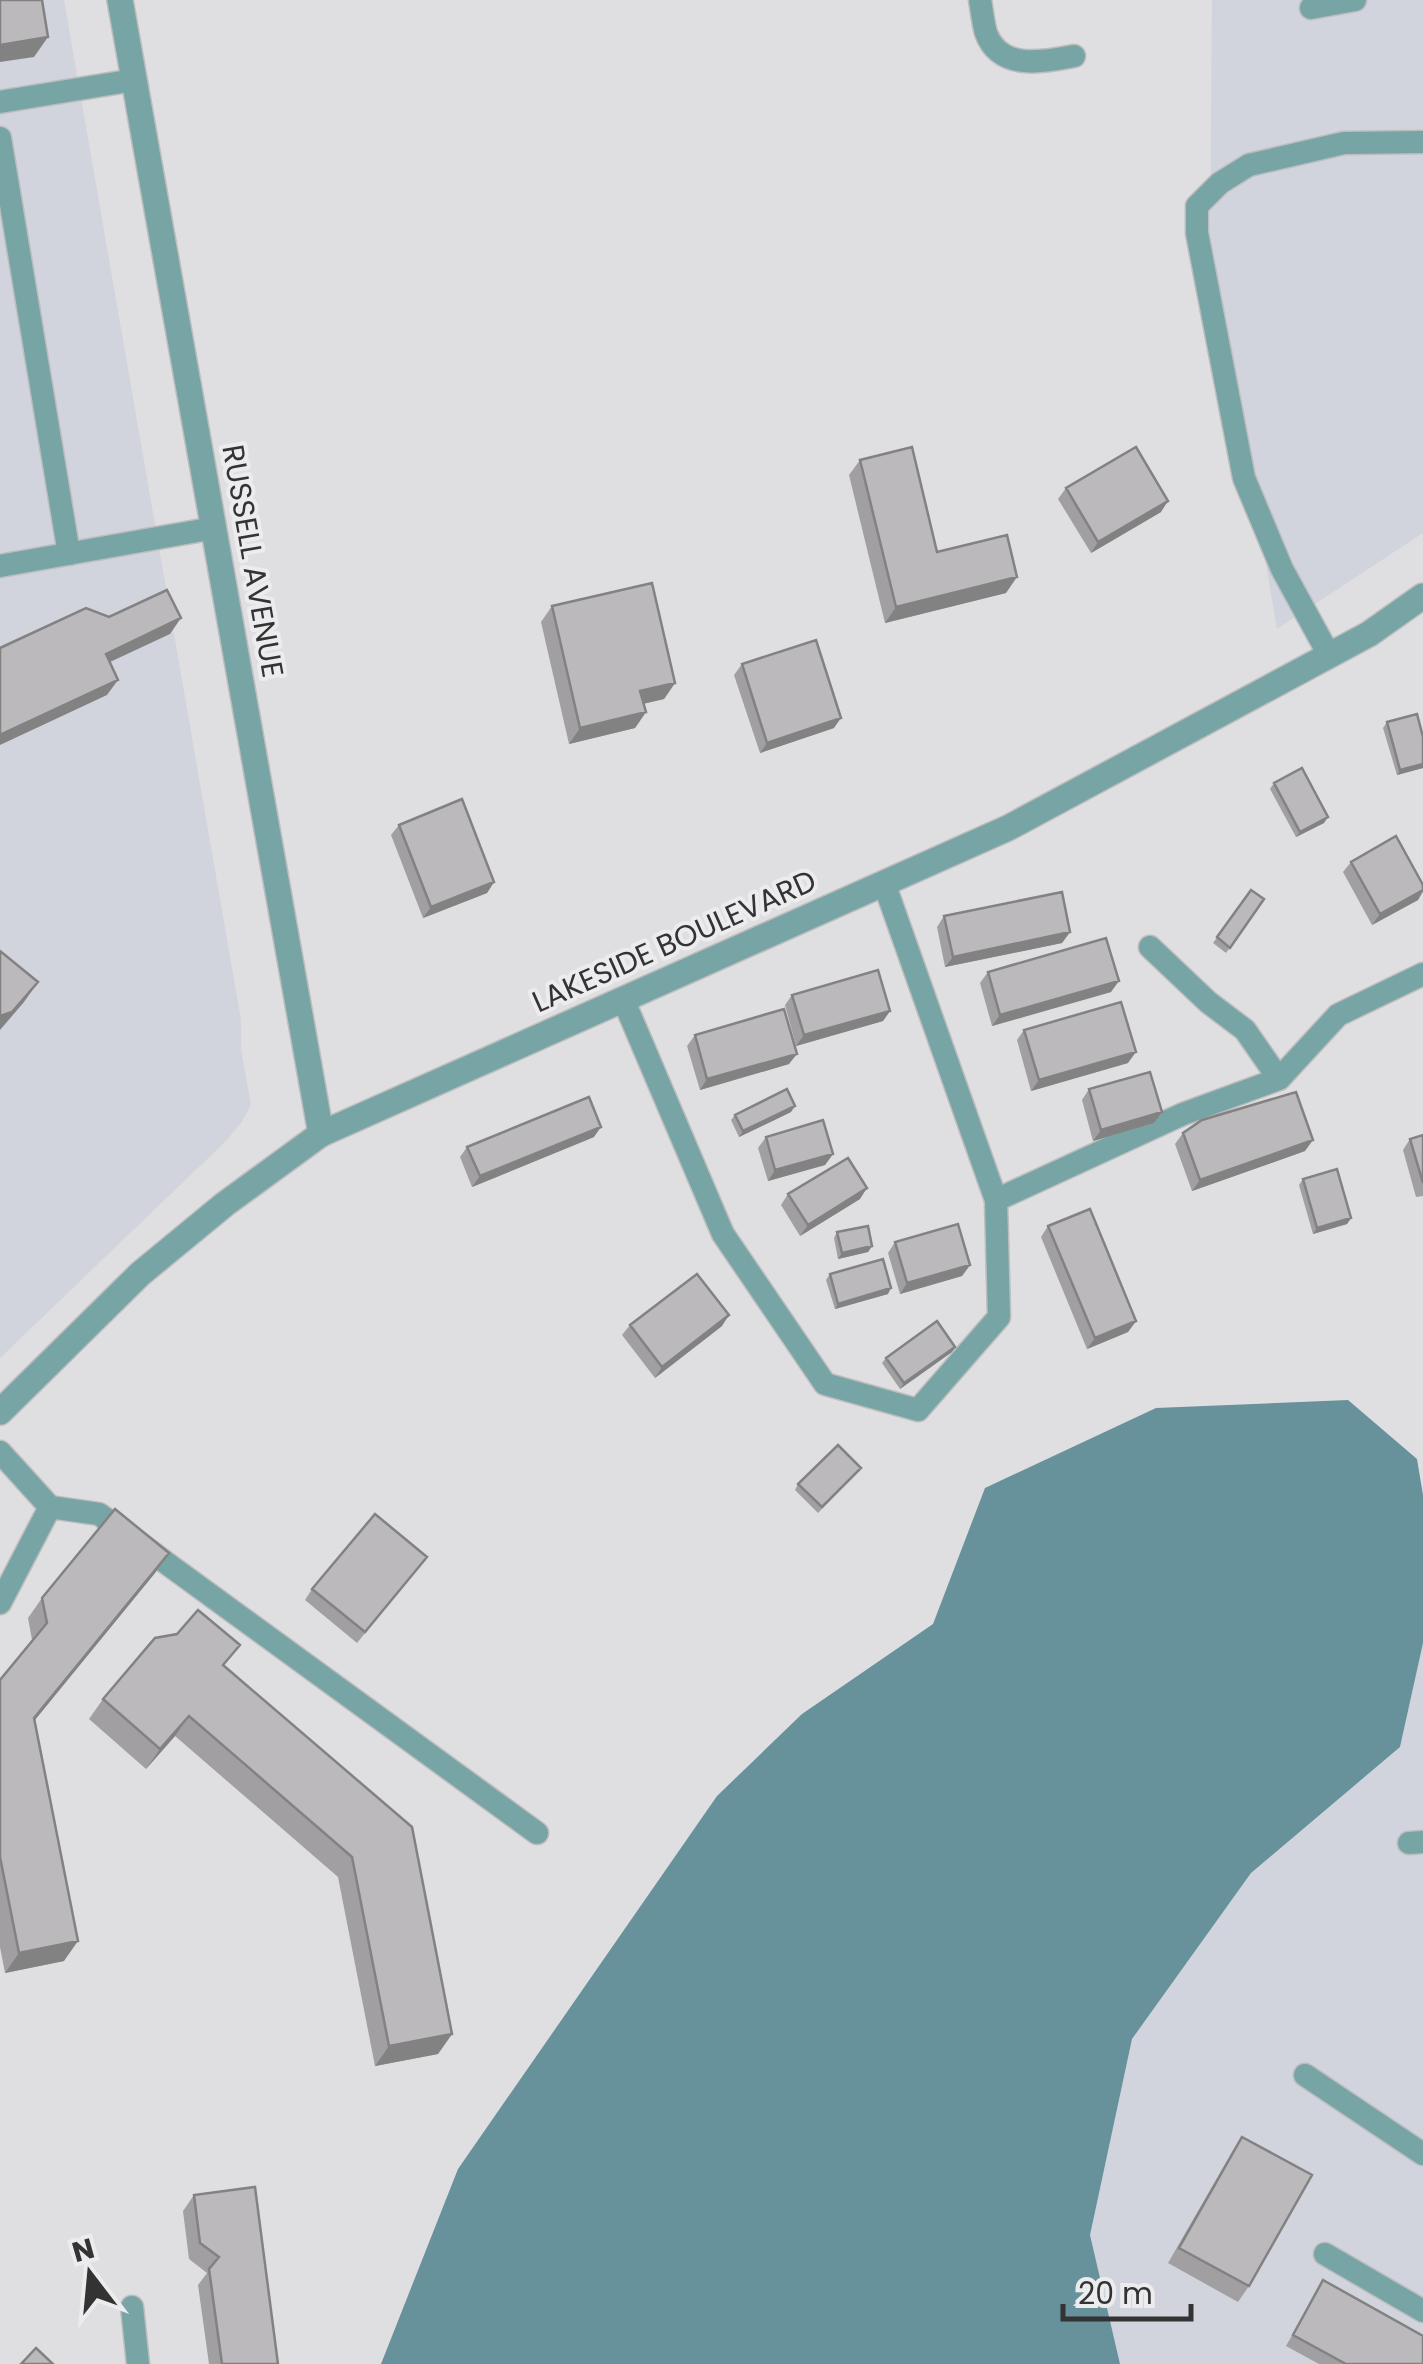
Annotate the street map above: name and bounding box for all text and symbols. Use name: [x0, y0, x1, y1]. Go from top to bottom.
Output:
street label: RUSSELL AVENUE: [211, 441, 295, 681]
street label: LAKESIDE BOULEVARD: [525, 859, 823, 1023]
north arrow: [40, 2224, 140, 2324]
text: N: [68, 2229, 99, 2272]
scale bar: [1063, 2259, 1190, 2321]
text: 20 m: [1078, 2272, 1153, 2315]

